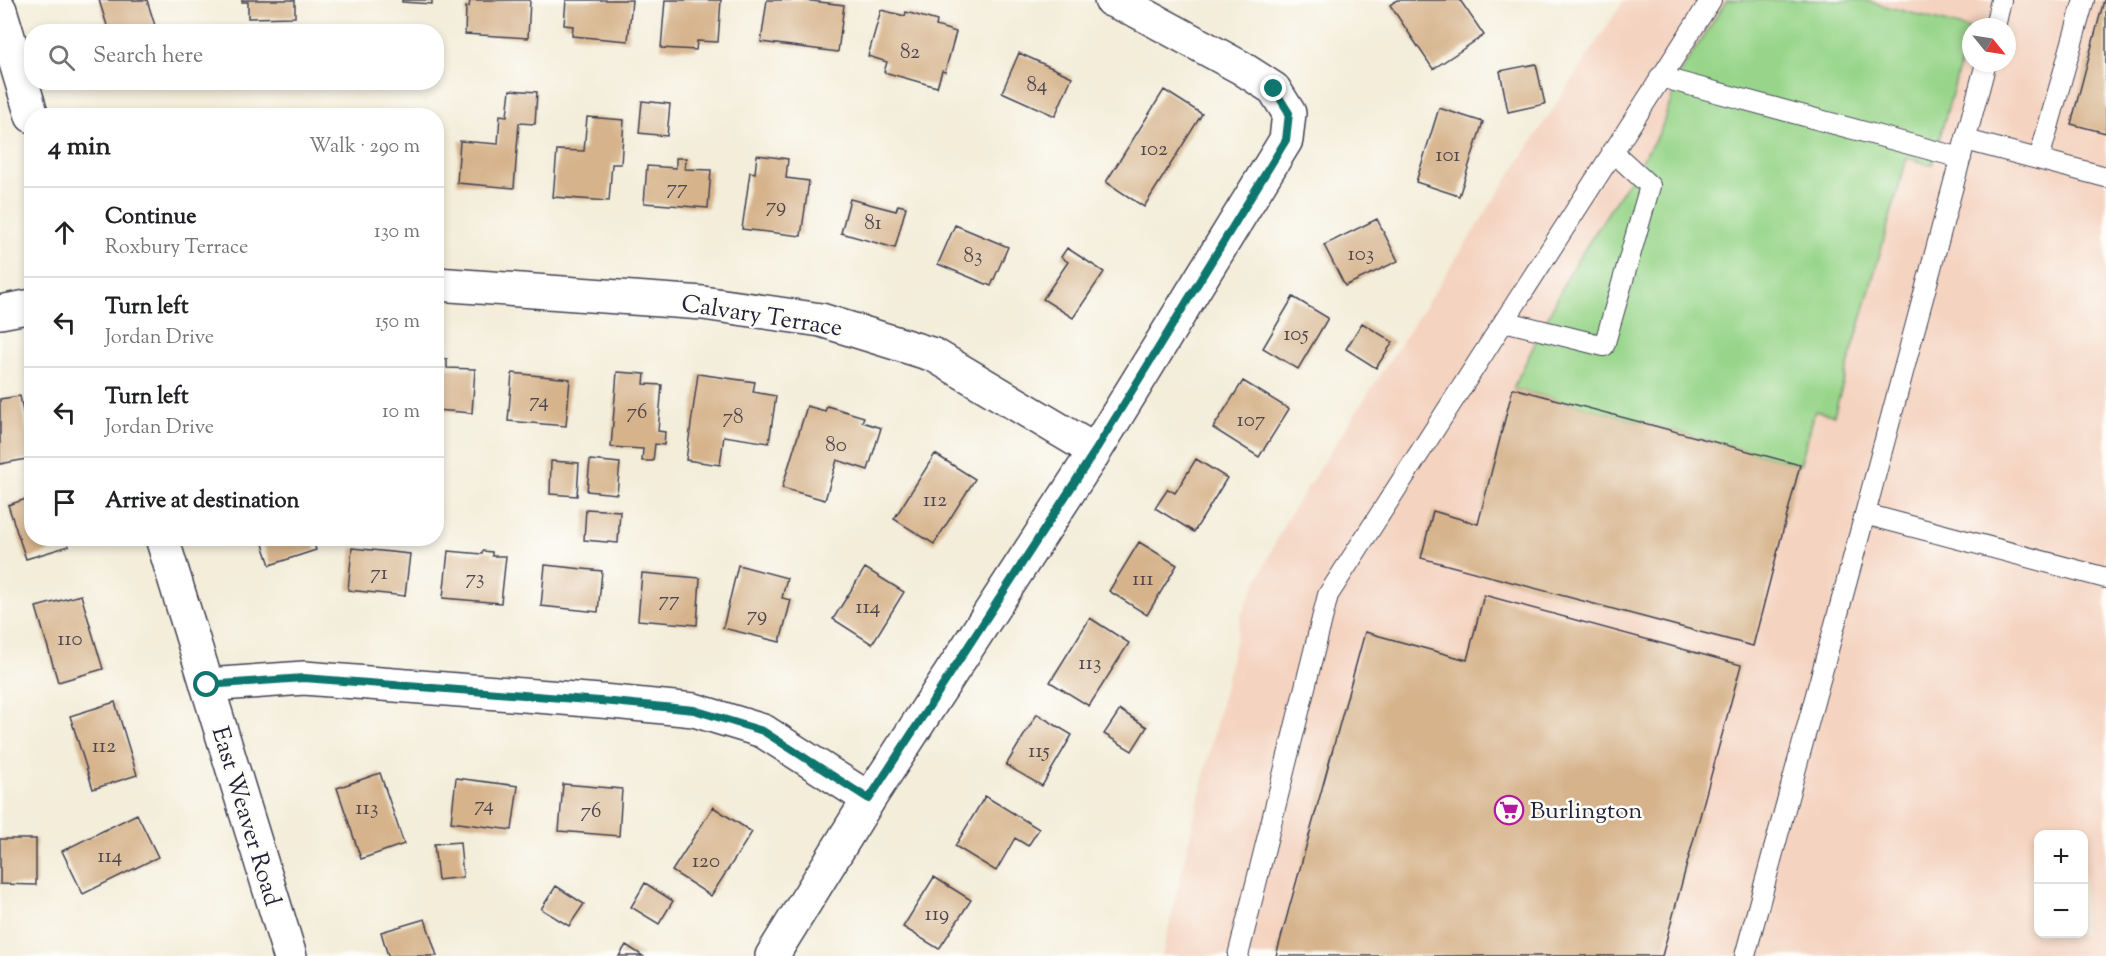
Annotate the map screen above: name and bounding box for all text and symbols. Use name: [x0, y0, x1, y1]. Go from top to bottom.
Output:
north arrow: [1962, 18, 2016, 72]
search box: [24, 24, 444, 90]
house number: 82: [900, 38, 920, 68]
icon: search: [45, 41, 78, 74]
text: Search here: [93, 41, 203, 73]
house number: 84: [1027, 71, 1047, 101]
route end: [1260, 75, 1286, 101]
text: 4 min: [48, 129, 111, 166]
text: Walk · 290 m: [309, 133, 420, 162]
house number: 102: [1140, 135, 1168, 165]
house number: 101: [1436, 141, 1460, 171]
house number: 77: [666, 174, 688, 204]
house number: 79: [766, 192, 786, 222]
text: Continue: [105, 202, 196, 234]
house number: 81: [864, 209, 882, 239]
icon: ahead: [48, 216, 81, 249]
text: 130 m: [374, 218, 420, 247]
text: Roxbury Terrace: [105, 234, 248, 263]
house number: 103: [1348, 240, 1374, 270]
house number: 83: [964, 242, 982, 272]
street label: Calvary Terrace: [679, 287, 845, 346]
text: Turn left: [105, 292, 188, 324]
icon: left: [48, 306, 81, 339]
text: 150 m: [375, 308, 420, 337]
house number: 105: [1283, 320, 1309, 350]
text: Jordan Drive: [105, 324, 214, 353]
text: Turn left: [105, 382, 188, 414]
house number: 74: [529, 387, 549, 417]
icon: left: [48, 396, 81, 429]
text: 10 m: [382, 398, 420, 427]
house number: 76: [627, 398, 647, 428]
house number: 78: [722, 403, 744, 433]
house number: 107: [1237, 406, 1266, 436]
text: Jordan Drive: [105, 414, 214, 443]
house number: 80: [825, 431, 847, 461]
icon: arrive: [48, 486, 81, 519]
text: Arrive at destination: [105, 486, 300, 518]
house number: 112: [923, 486, 947, 516]
house number: 71: [370, 559, 388, 589]
house number: 73: [465, 564, 485, 594]
house number: 111: [1132, 565, 1154, 595]
house number: 77: [658, 586, 680, 616]
house number: 114: [856, 593, 880, 623]
house number: 79: [747, 601, 767, 631]
house number: 110: [57, 625, 83, 655]
house number: 113: [1079, 649, 1101, 679]
route start: [193, 671, 219, 697]
street label: East Weaver Road: [202, 723, 289, 911]
house number: 112: [92, 732, 116, 762]
house number: 115: [1028, 737, 1050, 767]
house number: 74: [474, 791, 494, 821]
house number: 113: [356, 794, 378, 824]
supermarket icon: Burlington: [1493, 794, 1525, 826]
place label: Burlington: [1530, 795, 1643, 829]
house number: 76: [581, 797, 601, 827]
map controls: [2034, 830, 2088, 938]
button: +: [2034, 830, 2088, 884]
house number: 114: [98, 842, 122, 872]
house number: 120: [692, 847, 720, 877]
button: −: [2034, 884, 2088, 938]
house number: 119: [925, 900, 949, 930]

